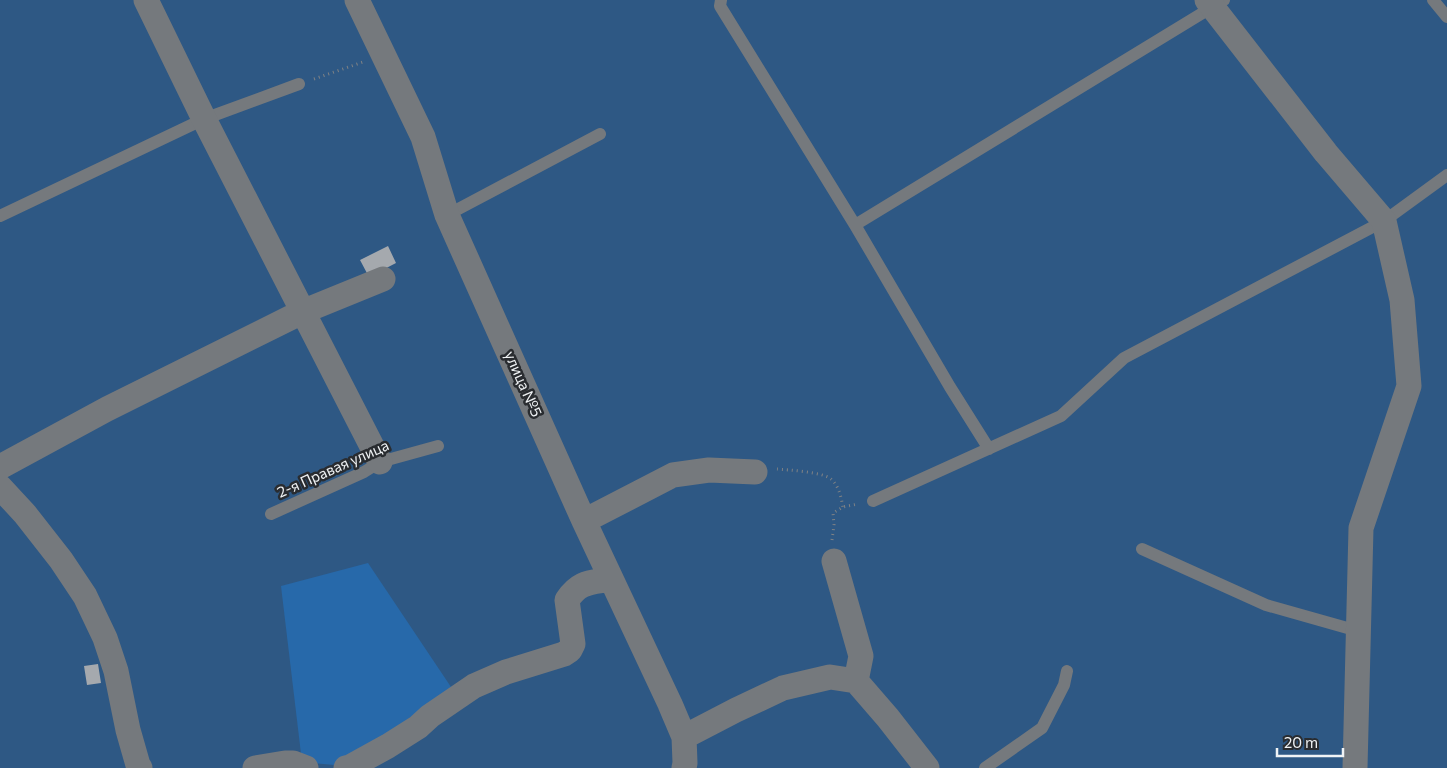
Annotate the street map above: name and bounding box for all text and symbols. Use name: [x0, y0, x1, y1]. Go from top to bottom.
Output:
street label: улица №5: [501, 348, 546, 419]
street label: 2-я Правая улица: [274, 435, 391, 501]
scale bar: [1277, 726, 1343, 758]
text: 20 m: [1284, 733, 1318, 751]

